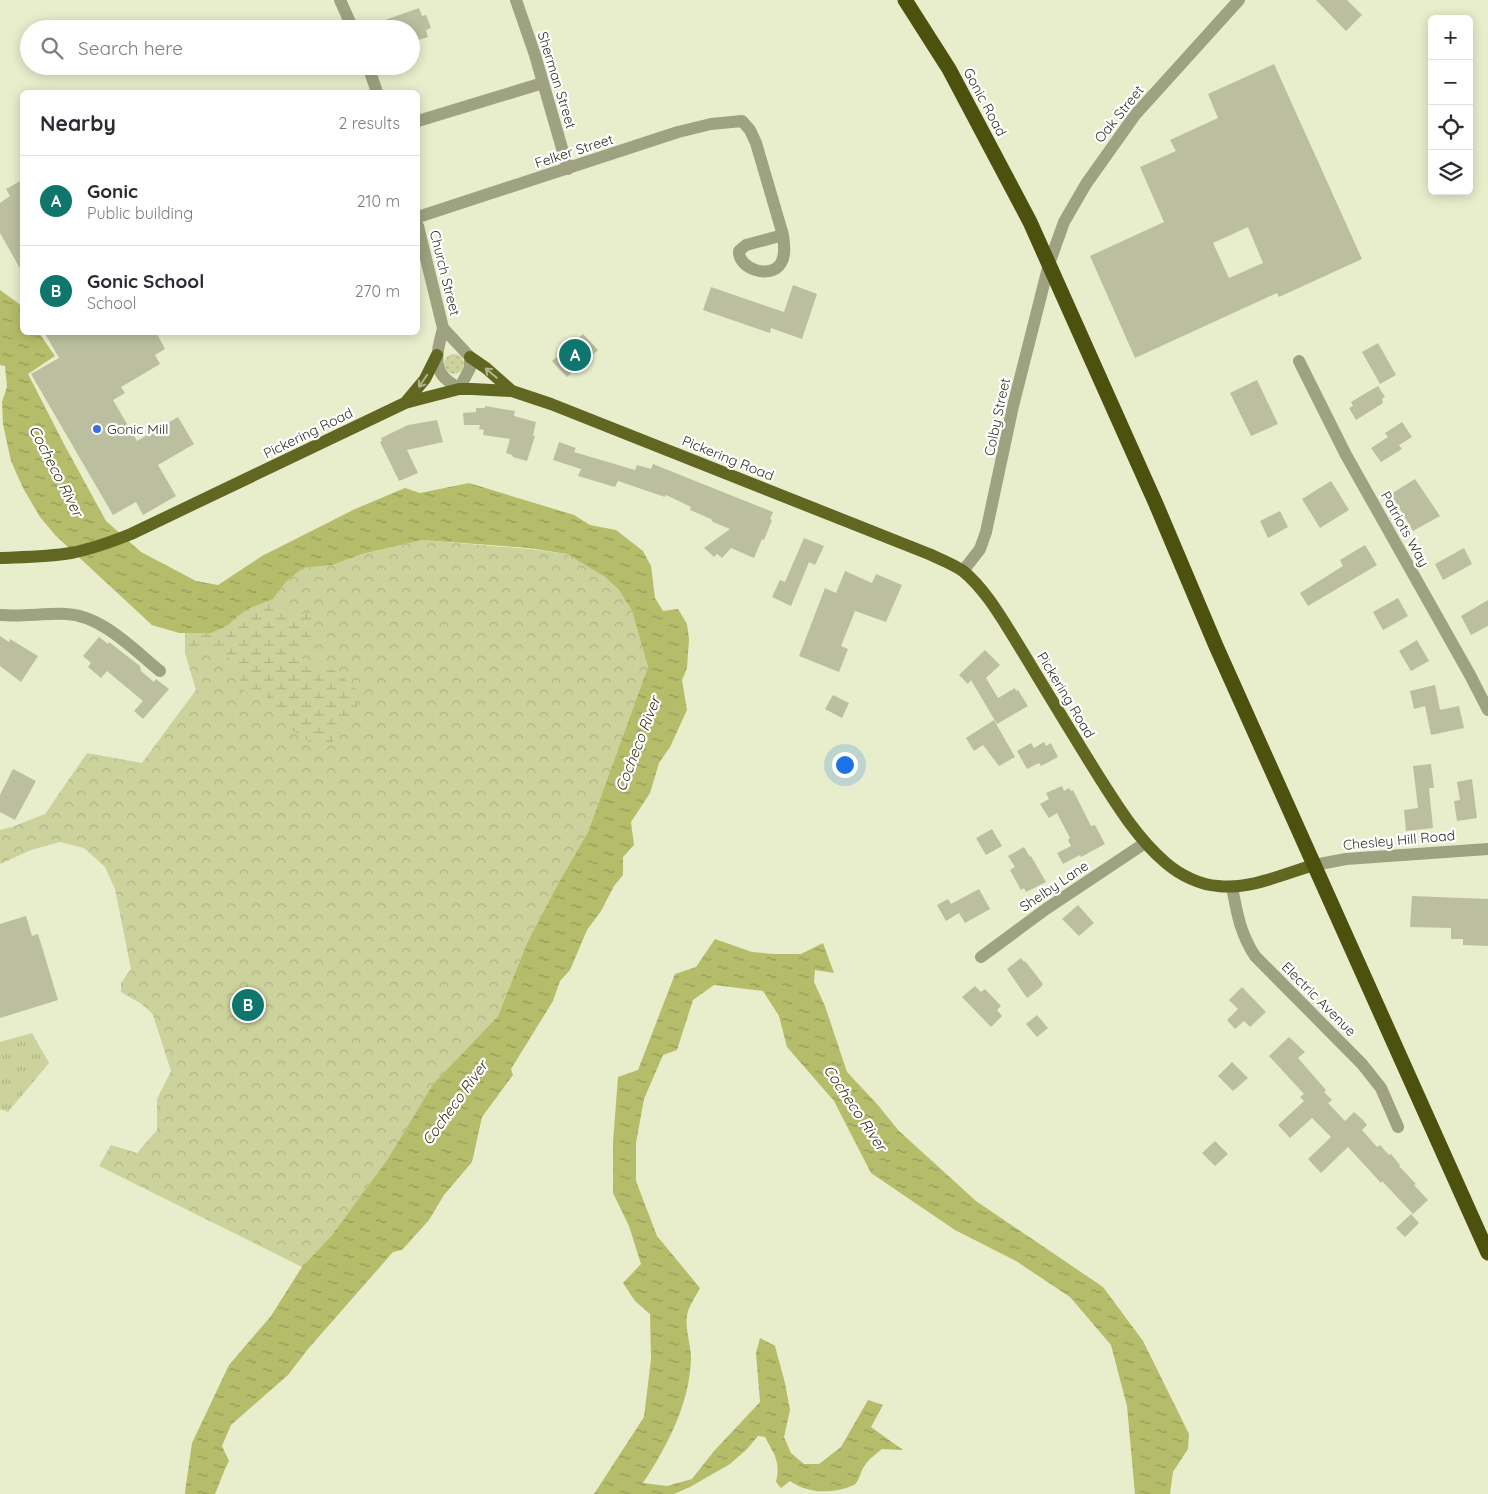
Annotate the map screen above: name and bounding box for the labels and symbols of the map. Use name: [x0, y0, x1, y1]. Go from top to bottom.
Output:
street label: Sherman Street: [534, 29, 580, 131]
street label: Gonic Road: [959, 65, 1011, 139]
street label: Oak Street: [1090, 81, 1148, 146]
street label: Felker Street: [533, 130, 616, 172]
street label: Church Street: [426, 228, 464, 318]
pin: A: [559, 336, 591, 374]
one-way arrow: [485, 367, 498, 378]
one-way arrow: [418, 374, 428, 388]
street label: Colby Street: [980, 376, 1014, 458]
street label: Pickering Road: [260, 404, 356, 462]
place label: Gonic Mill: [107, 420, 168, 438]
water label: Cocheco River: [25, 422, 89, 522]
marker: Gonic Mill: [91, 423, 103, 435]
street label: Pickering Road: [679, 431, 777, 485]
street label: Patriots Way: [1377, 488, 1433, 570]
street label: Pickering Road: [1033, 649, 1099, 741]
water label: Cocheco River: [611, 692, 665, 794]
your location: [832, 752, 858, 778]
street label: Chesley Hill Road: [1342, 826, 1456, 854]
street label: Shelby Lane: [1016, 856, 1092, 916]
street label: Electric Avenue: [1278, 958, 1360, 1040]
pin: B: [232, 986, 264, 1024]
water label: Cocheco River: [418, 1055, 493, 1149]
water label: Cocheco River: [820, 1061, 892, 1156]

